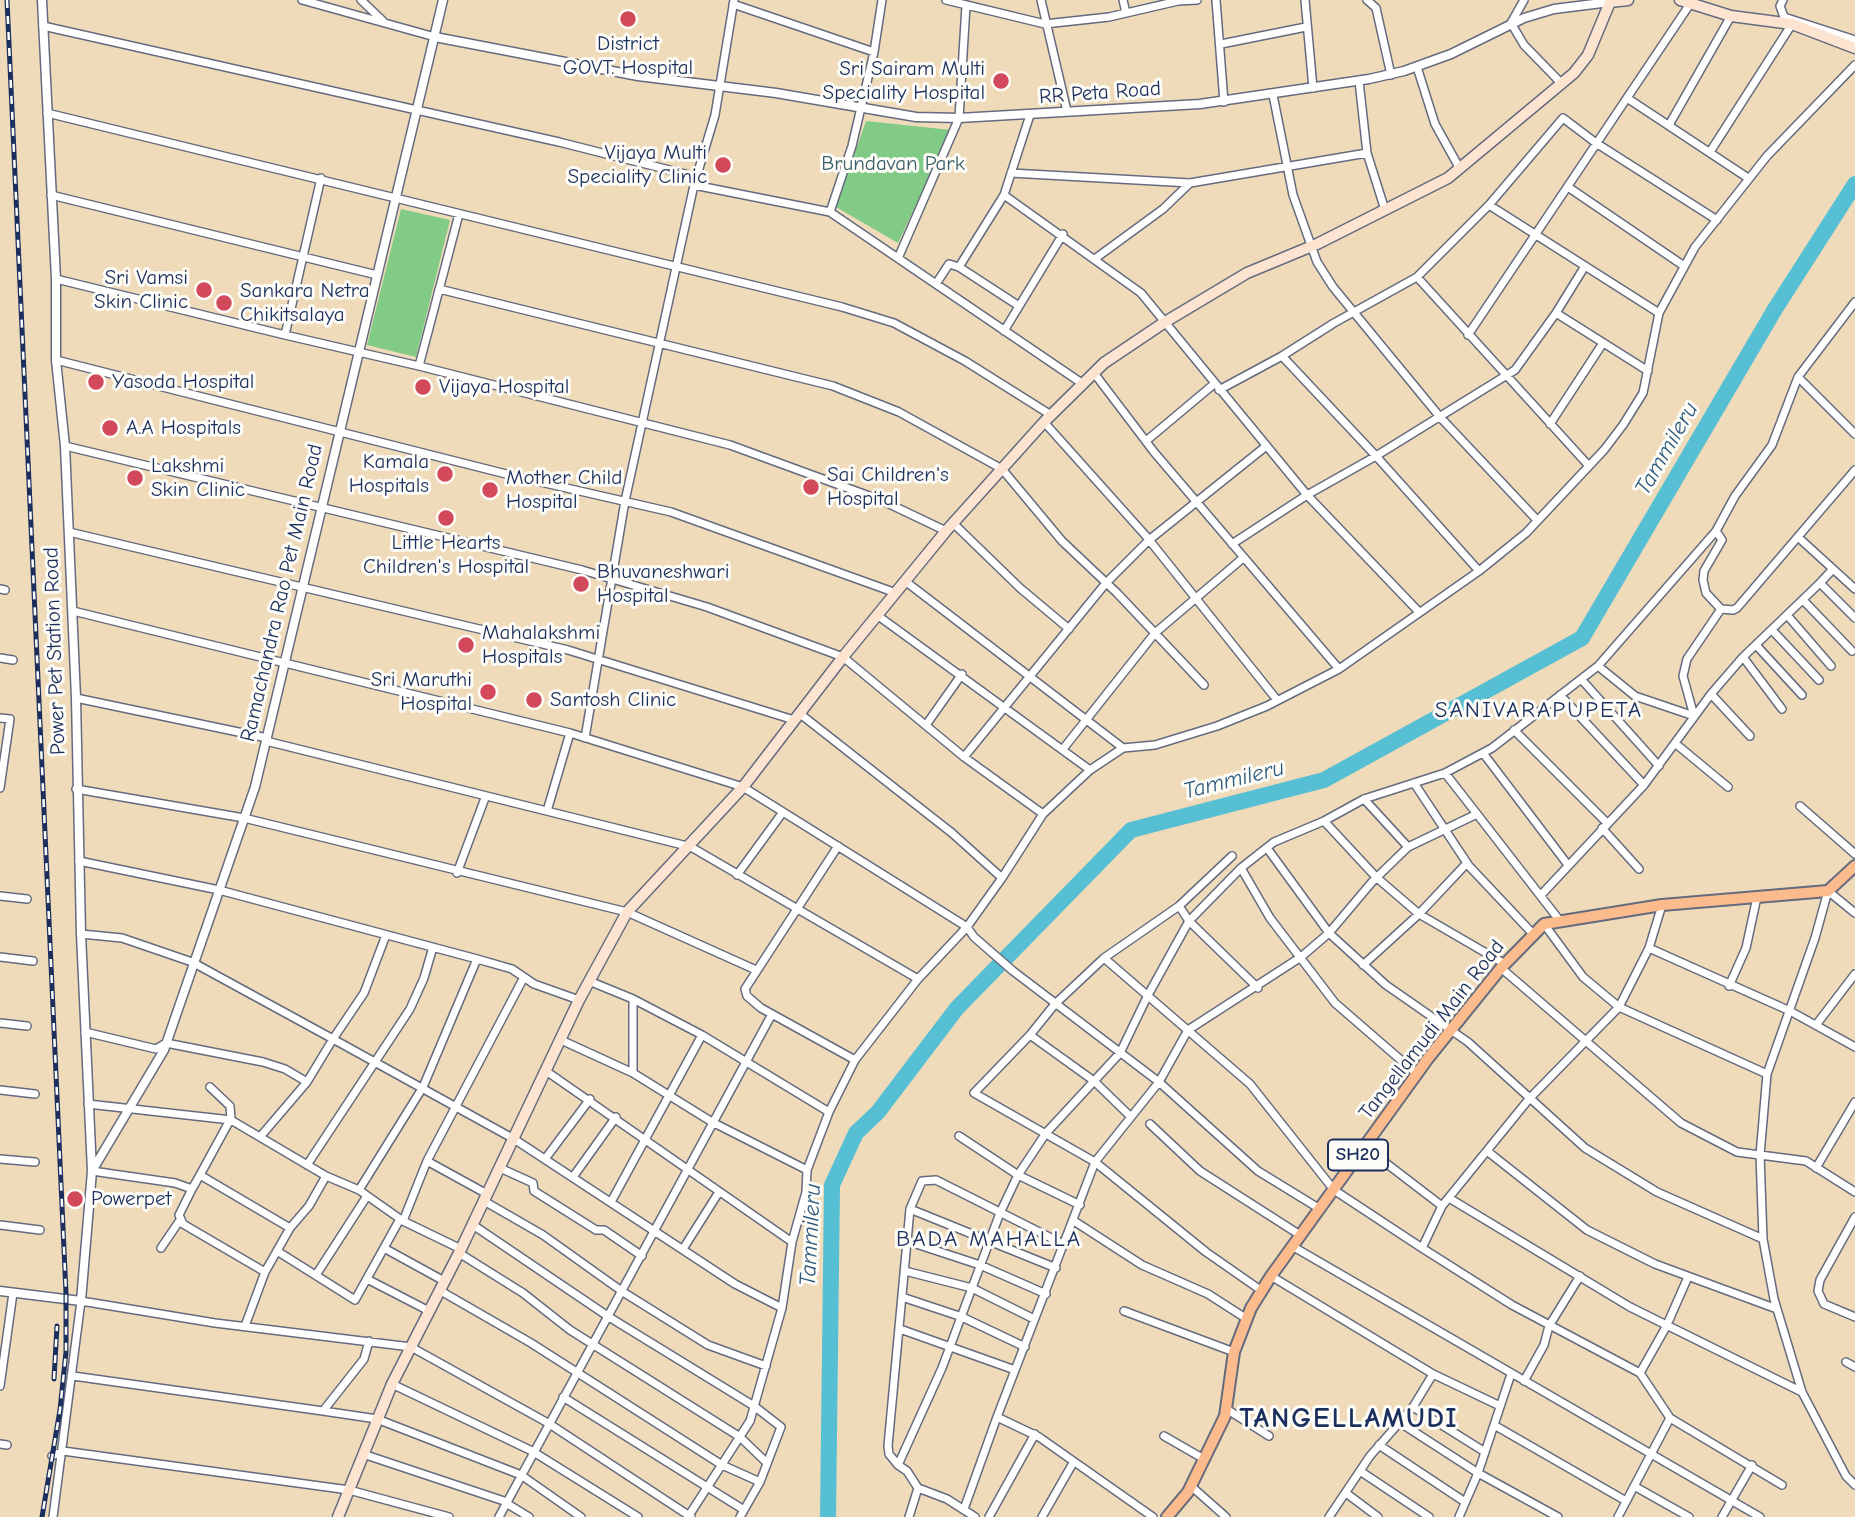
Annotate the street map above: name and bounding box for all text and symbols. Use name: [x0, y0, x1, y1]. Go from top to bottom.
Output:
marker: District GOVT. Hospital: [618, 9, 638, 29]
place label: District GOVT. Hospital: [563, 31, 693, 81]
place label: Sri Sairam Multi Speciality Hospital: [823, 56, 985, 106]
marker: Sri Sairam Multi Speciality Hospital: [991, 71, 1011, 91]
street label: RR Peta Road: [1038, 76, 1162, 110]
place label: Vijaya Multi Speciality Clinic: [567, 140, 707, 190]
park label: Brundavan Park: [821, 151, 965, 177]
marker: Vijaya Multi Speciality Clinic: [713, 155, 733, 175]
place label: Sri Vamsi Skin Clinic: [94, 265, 188, 315]
place label: Sankara Netra Chikitsalaya: [240, 278, 370, 328]
marker: Sri Vamsi Skin Clinic: [194, 280, 214, 300]
marker: Sankara Netra Chikitsalaya: [214, 293, 234, 313]
place label: Yasoda Hospital: [112, 369, 254, 395]
marker: Yasoda Hospital: [86, 372, 106, 392]
place label: Vijaya Hospital: [439, 374, 569, 400]
marker: Vijaya Hospital: [413, 377, 433, 397]
water label: Tammileru: [1629, 398, 1705, 500]
place label: A.A Hospitals: [126, 415, 241, 441]
marker: A.A Hospitals: [100, 418, 120, 438]
street label: Ramachandra Rao Pet Main Road: [235, 442, 329, 744]
place label: Kamala Hospitals: [349, 449, 429, 499]
place label: Lakshmi Skin Clinic: [151, 453, 245, 503]
place label: Sai Children's Hospital: [827, 462, 949, 512]
marker: Kamala Hospitals: [435, 464, 455, 484]
place label: Mother Child Hospital: [506, 465, 622, 515]
marker: Lakshmi Skin Clinic: [125, 468, 145, 488]
marker: Sai Children's Hospital: [801, 477, 821, 497]
marker: Mother Child Hospital: [480, 480, 500, 500]
marker: Little Hearts Children's Hospital: [436, 508, 456, 528]
place label: Little Hearts Children's Hospital: [363, 530, 529, 580]
street label: Power Pet Station Road: [39, 547, 71, 755]
place label: Bhuvaneshwari Hospital: [597, 559, 729, 609]
marker: Bhuvaneshwari Hospital: [571, 574, 591, 594]
place label: Mahalakshmi Hospitals: [482, 620, 600, 670]
marker: Mahalakshmi Hospitals: [456, 635, 476, 655]
place label: Sri Maruthi Hospital: [371, 667, 472, 717]
marker: Sri Maruthi Hospital: [478, 682, 498, 702]
place label: Santosh Clinic: [550, 687, 676, 713]
marker: Santosh Clinic: [524, 690, 544, 710]
district label: SANIVARAPUPETA: [1437, 696, 1641, 724]
water label: Tammileru: [1181, 754, 1287, 806]
street label: Tangellamudi Main Road: [1354, 935, 1510, 1125]
road number: SH20: [1328, 1140, 1388, 1170]
water label: Tammileru: [795, 1183, 827, 1287]
place label: Powerpet: [91, 1186, 172, 1212]
marker: Powerpet: [65, 1189, 85, 1209]
district label: BADA MAHALLA: [897, 1225, 1081, 1253]
district label: TANGELLAMUDI: [1241, 1402, 1457, 1436]

